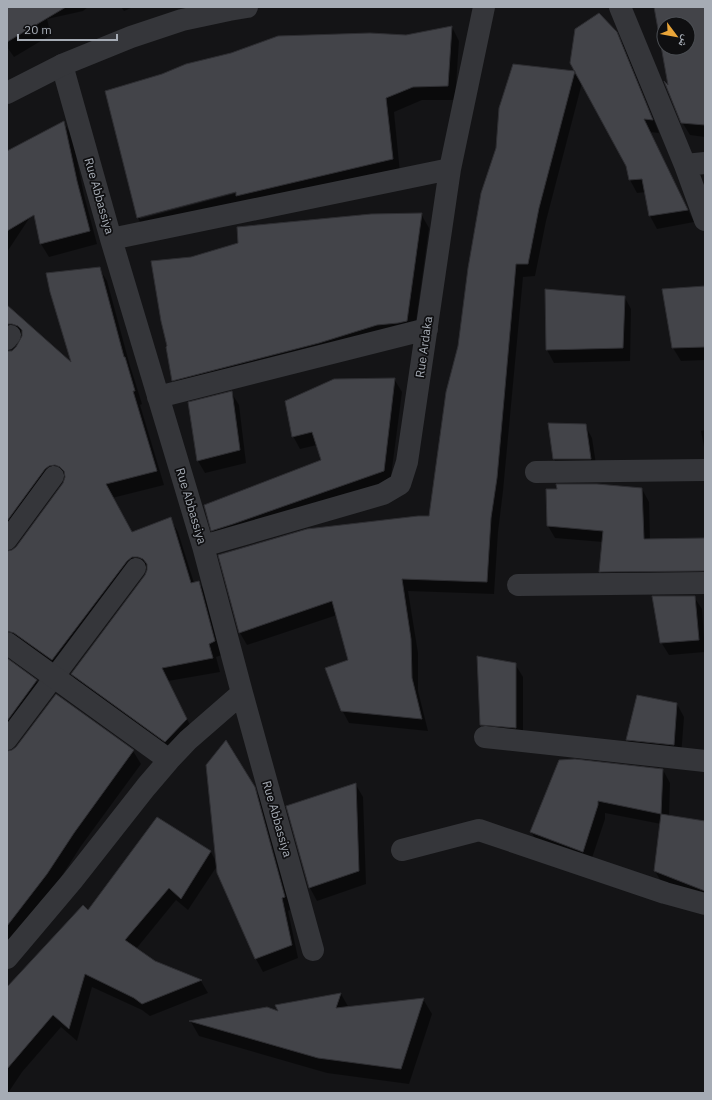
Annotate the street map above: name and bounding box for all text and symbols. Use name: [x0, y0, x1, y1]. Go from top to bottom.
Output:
scale bar: [18, 16, 117, 42]
north arrow: [656, 16, 696, 56]
text: 20 m: [24, 22, 52, 37]
text: ش: [674, 32, 694, 50]
street label: Rue Abbassiya: [81, 156, 118, 236]
street label: Rue Ardaka: [412, 315, 435, 379]
street label: Rue Abbassiya: [173, 466, 210, 546]
street label: Rue Abbassiya: [259, 779, 296, 859]

